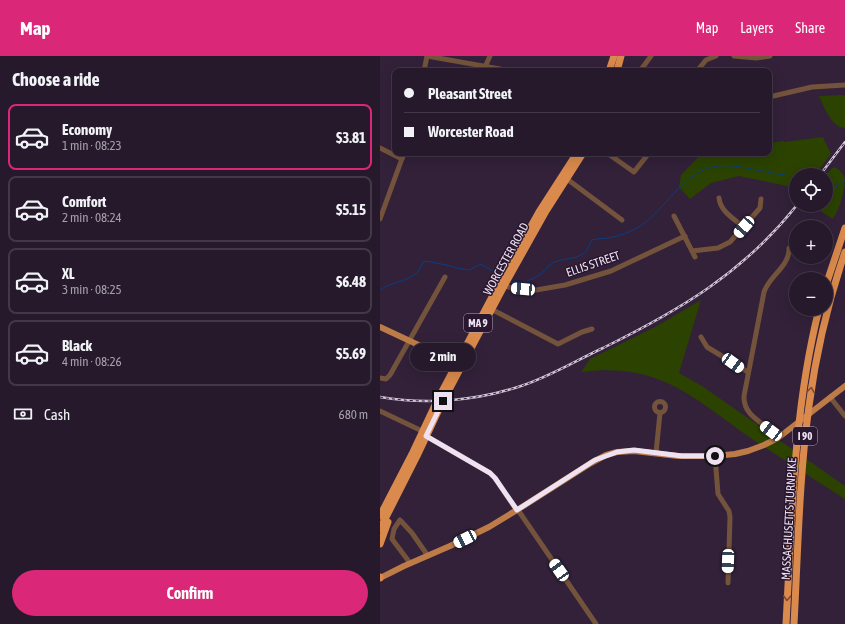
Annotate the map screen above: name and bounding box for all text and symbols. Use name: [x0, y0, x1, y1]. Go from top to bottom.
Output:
text: Map: [20, 17, 51, 39]
text: Map: [696, 20, 718, 36]
text: Layers: [740, 20, 773, 36]
text: Share: [795, 20, 825, 36]
text: Choose a ride: [12, 69, 100, 90]
text: Pleasant Street: [428, 85, 512, 102]
icon: car: [14, 119, 50, 155]
text: Economy: [62, 121, 112, 138]
text: Worcester Road: [428, 123, 514, 140]
text: $3.81: [336, 129, 366, 146]
text: 1 min · 08:23: [62, 138, 122, 153]
map controls: [789, 168, 833, 316]
button: locate: [789, 168, 833, 212]
icon: car: [14, 191, 50, 227]
text: Comfort: [62, 193, 106, 210]
text: $5.15: [336, 201, 366, 218]
text: 2 min · 08:24: [62, 210, 122, 225]
car: [732, 214, 756, 240]
street label: WORCESTER ROAD: [480, 220, 532, 298]
button: +: [789, 220, 833, 264]
street label: ELLIS STREET: [564, 248, 622, 280]
icon: car: [14, 263, 50, 299]
text: XL: [62, 265, 75, 282]
button: −: [789, 272, 833, 316]
text: $6.48: [336, 273, 366, 290]
text: 3 min · 08:25: [62, 282, 122, 297]
car: [511, 282, 535, 296]
road number: MA 9: [464, 314, 492, 332]
icon: car: [14, 335, 50, 371]
text: Black: [62, 337, 92, 354]
callout: 2 min: [410, 343, 476, 371]
text: $5.69: [336, 345, 366, 362]
text: 2 min: [430, 349, 456, 364]
car: [720, 351, 746, 375]
text: 4 min · 08:26: [62, 354, 122, 369]
one-way arrow: [806, 387, 815, 393]
route end: [434, 392, 452, 410]
icon: cash: [12, 403, 34, 425]
text: Cash: [44, 406, 70, 423]
text: 680 m: [339, 407, 368, 422]
car: [758, 419, 784, 443]
road number: I 90: [793, 427, 817, 445]
route start: [706, 447, 724, 465]
street label: MASSACHUSETTS TURNPIKE: [779, 458, 799, 580]
car: [452, 528, 478, 550]
car: [722, 549, 734, 573]
car: [547, 557, 571, 583]
button: Confirm: [12, 570, 368, 616]
one-way arrow: [783, 595, 792, 601]

